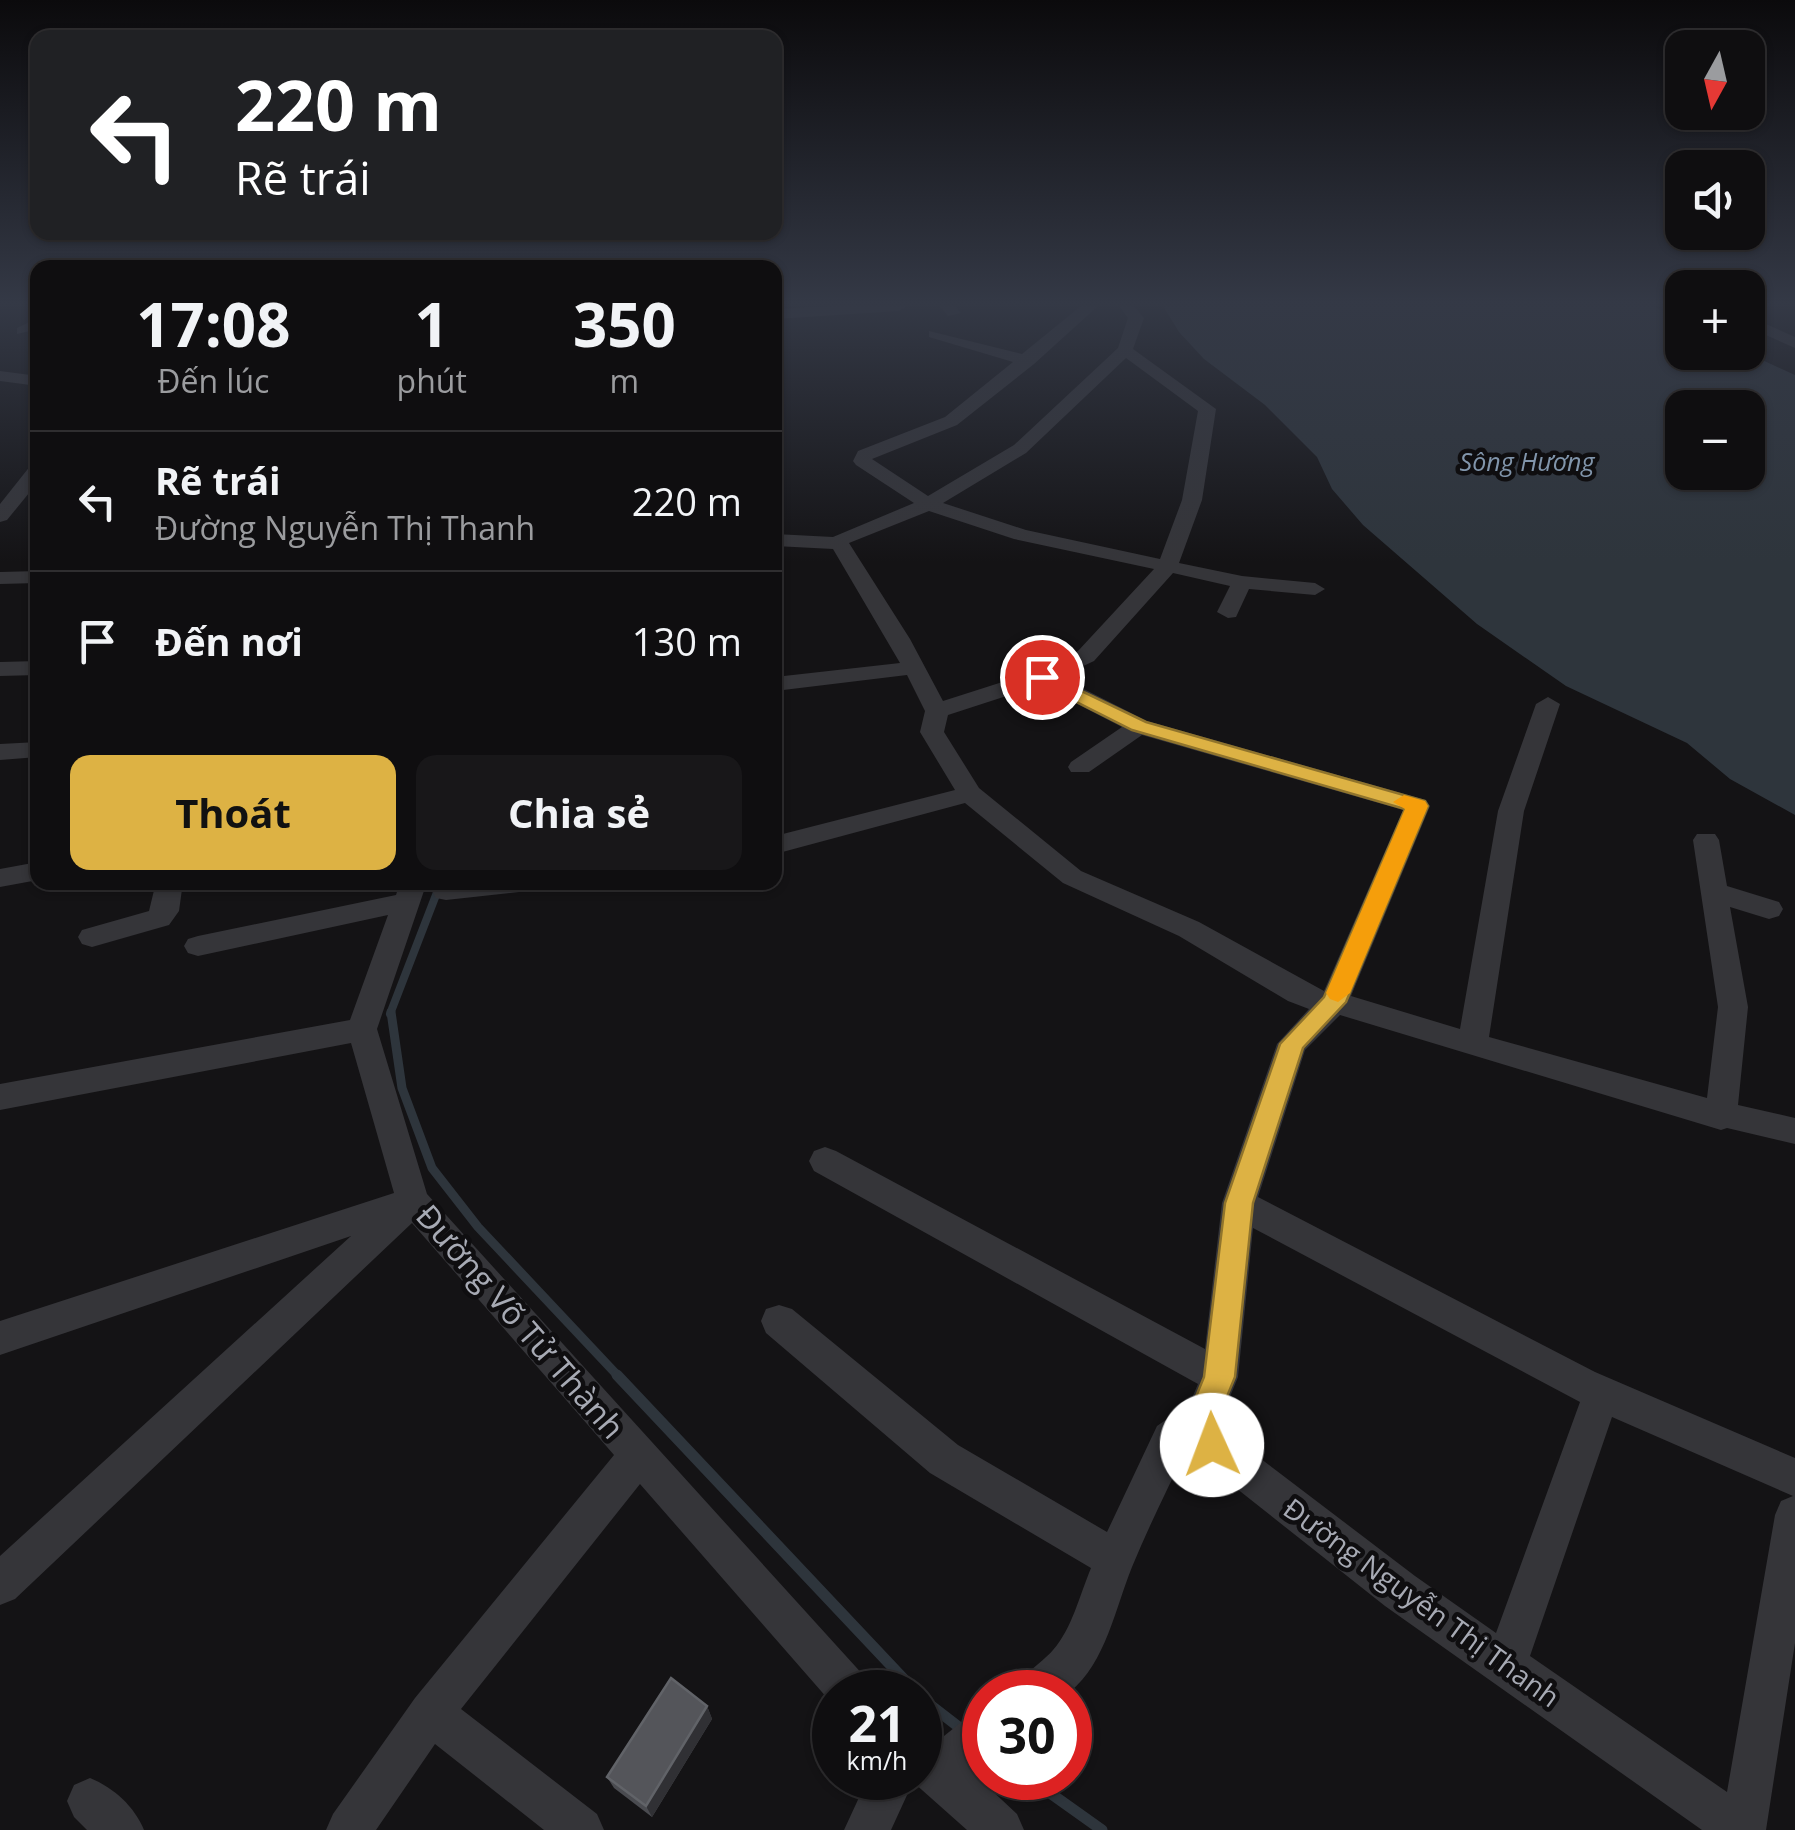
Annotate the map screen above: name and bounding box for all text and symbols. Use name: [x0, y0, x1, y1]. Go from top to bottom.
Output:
north arrow: [1665, 30, 1765, 130]
map controls: [1665, 30, 1765, 490]
text: 220 m: [235, 56, 442, 152]
icon: left: [70, 70, 200, 200]
text: Rẽ trái: [235, 147, 371, 208]
button: sound: [1665, 150, 1765, 250]
button: +: [1665, 270, 1765, 370]
text: 17:08: [136, 283, 290, 365]
text: 1: [415, 283, 449, 365]
text: 350: [573, 283, 676, 365]
text: Đến lúc: [157, 359, 269, 402]
text: phút: [397, 359, 467, 402]
text: m: [610, 359, 639, 402]
button: −: [1665, 390, 1765, 490]
water label: Sông Hương: [1460, 444, 1595, 478]
text: Rẽ trái: [155, 454, 281, 506]
icon: left: [70, 474, 125, 529]
text: 220 m: [632, 475, 742, 527]
text: Đường Nguyễn Thị Thanh: [155, 506, 535, 549]
icon: arrive: [70, 614, 125, 669]
text: Đến nơi: [155, 615, 303, 667]
text: 130 m: [632, 615, 742, 667]
pin: [1000, 635, 1085, 720]
icon: arrive: [1015, 650, 1070, 705]
button: Thoát: [70, 755, 396, 870]
button: Chia sẻ: [416, 755, 742, 870]
street label: Đường Võ Tử Thành: [407, 1195, 635, 1447]
position arrow: [1160, 1393, 1264, 1497]
street label: Đường Nguyễn Thị Thanh: [1276, 1489, 1568, 1715]
speed limit sign: 30: [962, 1670, 1092, 1800]
text: 21: [848, 1689, 906, 1757]
text: km/h: [847, 1743, 907, 1777]

